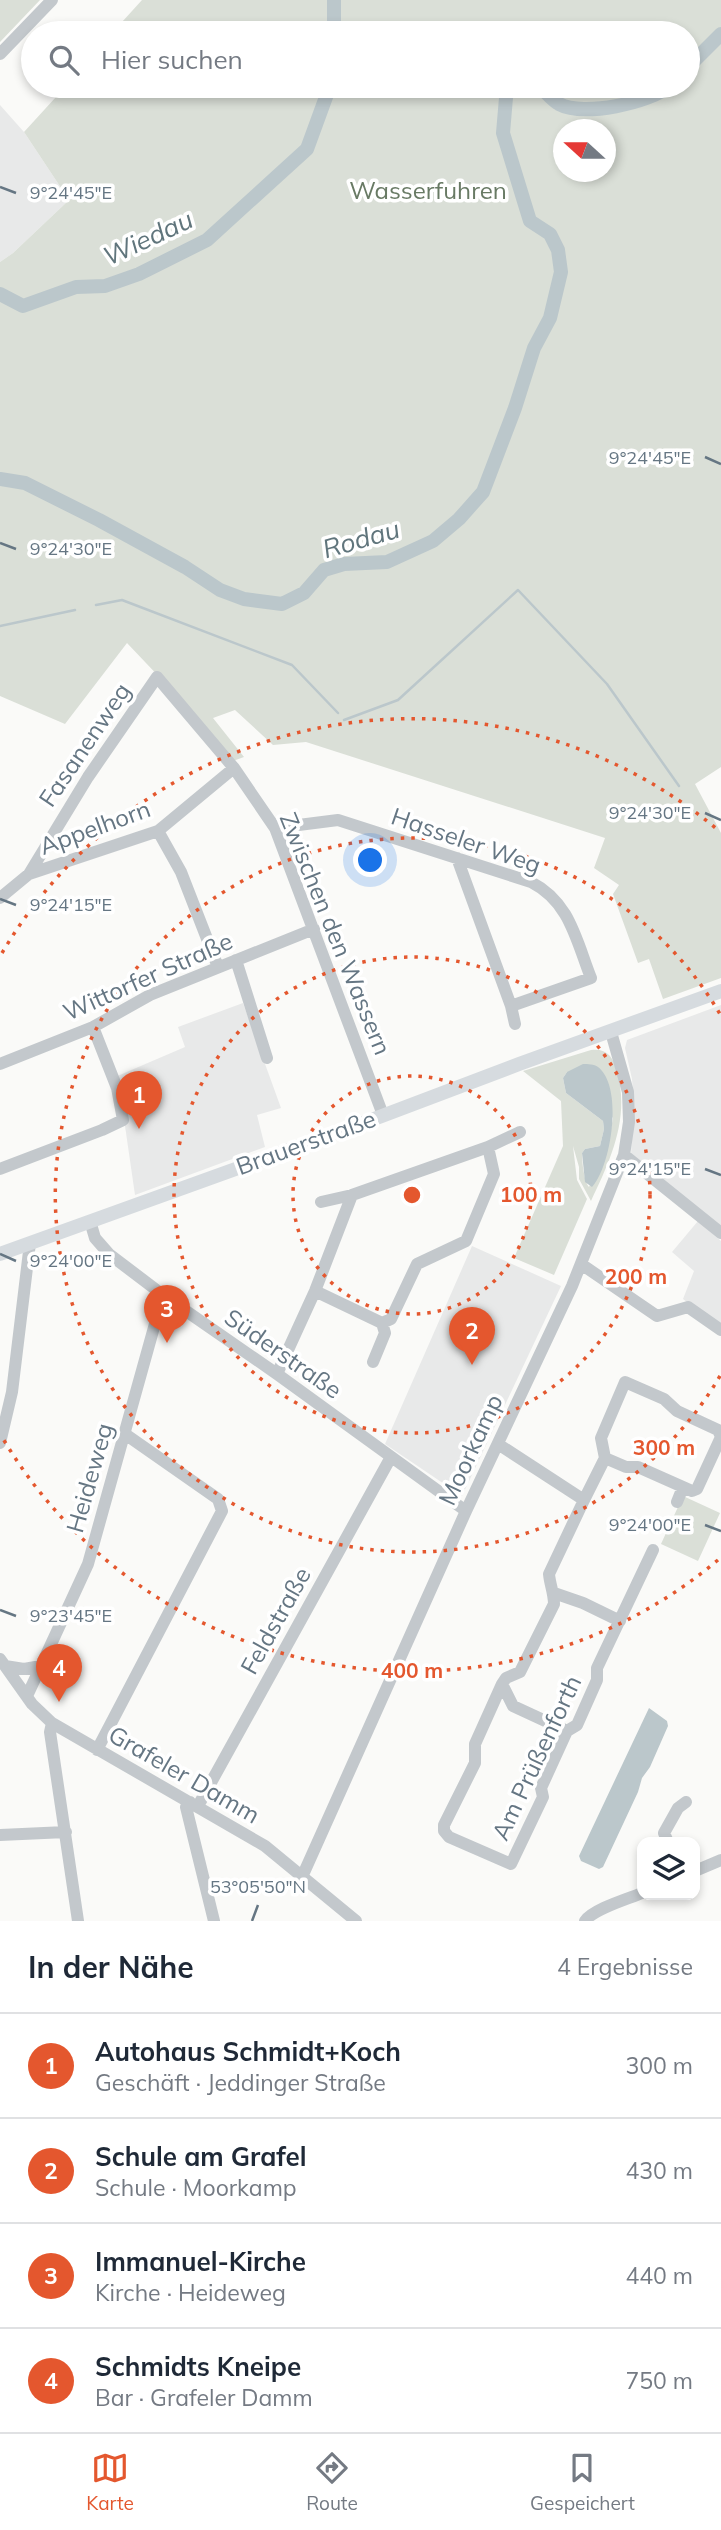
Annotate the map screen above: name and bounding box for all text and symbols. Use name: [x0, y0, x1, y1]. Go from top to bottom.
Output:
search box: [21, 21, 700, 98]
icon: search: [45, 41, 83, 79]
text: Hier suchen: [101, 43, 243, 76]
north arrow: [553, 119, 616, 182]
park label: Wasserfuhren: [349, 175, 507, 205]
text: 9°24'45"E: [30, 181, 112, 204]
water label: Wiedau: [98, 202, 198, 273]
text: 9°24'45"E: [609, 446, 691, 469]
water label: Rodau: [318, 512, 403, 565]
text: 9°24'30"E: [30, 537, 112, 560]
street label: Fasanenweg: [32, 677, 137, 812]
street label: Appelhorn: [35, 793, 154, 861]
street label: Hasseler Weg: [388, 800, 545, 880]
text: 9°24'30"E: [609, 801, 691, 824]
street label: Zwischen den Wassern: [274, 808, 398, 1059]
your location: [353, 843, 387, 877]
text: 9°24'15"E: [30, 893, 112, 916]
street label: Wittorfer Straße: [58, 925, 237, 1027]
pin: 1: [116, 1071, 162, 1129]
street label: Brauerstraße: [232, 1103, 380, 1181]
text: 9°24'15"E: [609, 1157, 691, 1180]
text: 100 m: [500, 1181, 562, 1207]
centre of rings: [400, 1183, 424, 1207]
text: 9°24'00"E: [30, 1249, 112, 1272]
text: 200 m: [605, 1263, 667, 1289]
pin: 3: [144, 1285, 190, 1343]
street label: Süderstraße: [219, 1302, 348, 1405]
pin: 2: [449, 1307, 495, 1365]
street label: Moorkamp: [431, 1389, 509, 1510]
street label: Heideweg: [59, 1419, 119, 1536]
text: 300 m: [633, 1434, 695, 1460]
text: 9°24'00"E: [609, 1513, 691, 1536]
street label: Feldstraße: [233, 1562, 317, 1679]
text: 9°23'45"E: [30, 1604, 112, 1627]
pin: 4: [36, 1644, 82, 1702]
text: 400 m: [381, 1657, 443, 1683]
street label: Am Prüßenforth: [485, 1670, 587, 1845]
street label: Grafeler Damm: [104, 1719, 265, 1830]
map controls: [637, 1837, 700, 1900]
button: layers: [637, 1837, 700, 1900]
text: 53°05'50"N: [210, 1875, 306, 1898]
text: In der Nähe: [28, 1948, 194, 1986]
text: 4 Ergebnisse: [557, 1952, 693, 1981]
text: Autohaus Schmidt+Koch: [95, 2035, 401, 2068]
text: 1: [44, 2051, 58, 2080]
text: 300 m: [625, 2051, 693, 2080]
text: Geschäft · Jeddinger Straße: [95, 2068, 386, 2097]
text: Schule am Grafel: [95, 2140, 307, 2173]
text: 2: [44, 2156, 58, 2185]
text: 430 m: [625, 2156, 693, 2185]
text: Schule · Moorkamp: [95, 2173, 297, 2202]
text: Immanuel-Kirche: [95, 2245, 306, 2278]
text: 3: [44, 2261, 58, 2290]
text: 440 m: [625, 2261, 693, 2290]
text: Kirche · Heideweg: [95, 2278, 286, 2307]
text: Schmidts Kneipe: [95, 2350, 301, 2383]
text: 4: [44, 2366, 58, 2395]
text: 750 m: [625, 2366, 693, 2395]
text: Bar · Grafeler Damm: [95, 2383, 313, 2412]
tab: Karte: [86, 2449, 134, 2515]
tab: Route: [306, 2449, 358, 2515]
tab: Gespeichert: [530, 2449, 635, 2515]

